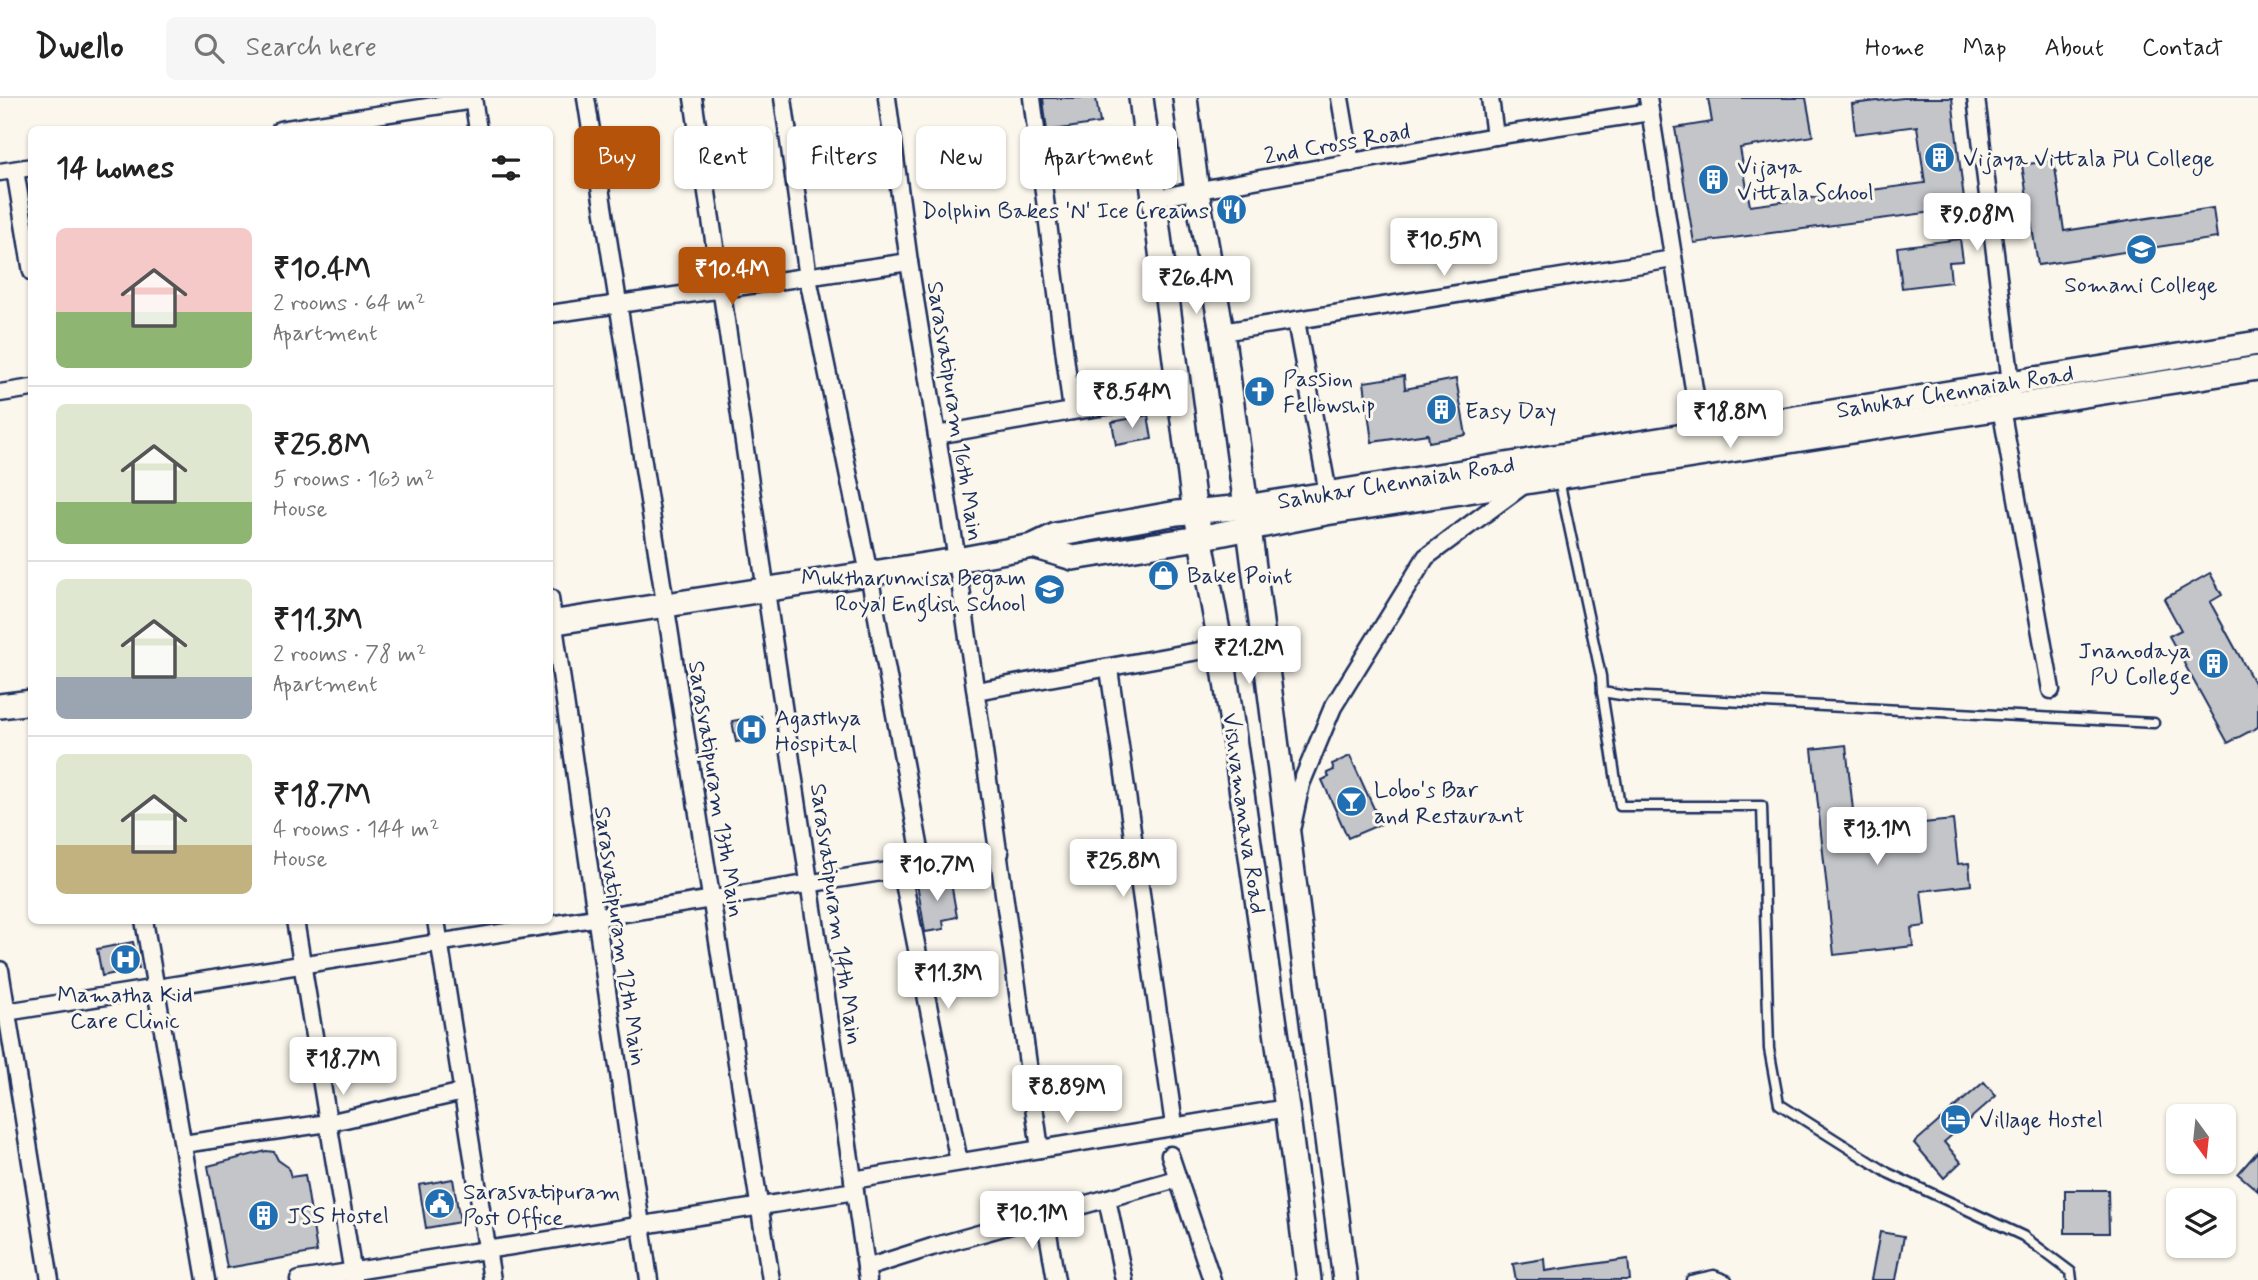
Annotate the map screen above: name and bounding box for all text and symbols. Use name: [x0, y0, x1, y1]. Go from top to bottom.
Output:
search box: [166, 17, 656, 80]
text: Dwello: [35, 26, 124, 70]
icon: search: [190, 29, 228, 67]
text: Search here: [246, 31, 377, 65]
text: Home: [1865, 33, 1925, 64]
text: Map: [1963, 33, 2007, 64]
text: About: [2045, 33, 2104, 64]
text: Contact: [2142, 33, 2223, 64]
street label: 2nd Cross Road: [1262, 117, 1413, 173]
chip: Buy: [574, 126, 660, 189]
chip: Rent: [674, 126, 773, 189]
chip: Filters: [787, 126, 902, 189]
chip: New: [916, 126, 1006, 189]
chip: Apartment: [1020, 126, 1177, 189]
building icon: Vijaya Vittala PU College: [1923, 141, 1957, 175]
place label: Vijaya Vittala PU College: [1963, 145, 2215, 177]
text: 14 homes: [56, 149, 174, 188]
icon: filters: [487, 149, 525, 187]
place label: Vijaya Vittala School: [1737, 153, 1874, 209]
building icon: Vijaya Vittala School: [1697, 162, 1731, 196]
restaurant icon: Dolphin Bakes 'N' Ice Creams: [1215, 193, 1249, 227]
pin: ₹9.08M: [1920, 194, 2034, 253]
place label: Dolphin Bakes 'N' Ice Creams: [921, 197, 1209, 227]
text: ₹9.08M: [1940, 201, 2014, 231]
pin: ₹10.5M: [1387, 218, 1501, 278]
text: ₹10.5M: [1406, 226, 1482, 256]
school or university icon: Somani College: [2124, 233, 2158, 267]
pin: ₹10.4M: [675, 248, 789, 307]
text: ₹10.4M: [273, 250, 371, 289]
text: ₹10.4M: [695, 255, 769, 285]
icon: home: [112, 256, 196, 340]
pin: ₹26.4M: [1139, 256, 1253, 316]
text: ₹26.4M: [1158, 264, 1234, 294]
place label: Somani College: [2064, 271, 2218, 301]
street label: Sarasvatipuram 16th Main: [919, 279, 989, 543]
text: 2 rooms · 64 m²: [273, 289, 425, 319]
text: Apartment: [273, 319, 378, 349]
street label: Sahukar Chennaiah Road: [1835, 359, 2076, 427]
place label: Passion Fellowship: [1283, 365, 1375, 421]
pin: ₹8.54M: [1075, 370, 1189, 430]
church icon: Passion Fellowship: [1243, 374, 1277, 408]
text: ₹8.54M: [1093, 378, 1171, 408]
pin: ₹18.8M: [1673, 390, 1787, 450]
building icon: Easy Day: [1425, 393, 1459, 427]
place label: Easy Day: [1465, 397, 1556, 427]
text: ₹18.8M: [1693, 398, 1767, 428]
text: ₹25.8M: [273, 426, 370, 465]
icon: home: [112, 432, 196, 516]
street label: Sahukar Chennaiah Road: [1276, 450, 1517, 518]
text: 5 rooms · 163 m²: [273, 465, 435, 495]
text: House: [273, 495, 327, 525]
shop icon: Bake Point: [1147, 558, 1181, 592]
place label: Bake Point: [1187, 562, 1292, 592]
place label: Muktharunnisa Begam Royal English School: [801, 564, 1026, 622]
school or university icon: Muktharunnisa Begam Royal English School: [1032, 573, 1066, 607]
text: ₹11.3M: [273, 601, 363, 640]
icon: home: [112, 607, 196, 691]
pin: ₹21.2M: [1192, 626, 1306, 686]
text: ₹21.2M: [1214, 634, 1284, 664]
place label: Jnanodaya PU College: [2078, 637, 2191, 695]
text: 2 rooms · 78 m²: [273, 640, 426, 670]
building icon: Jnanodaya PU College: [2197, 646, 2231, 680]
street label: Sarasvatipuram 13th Main: [680, 659, 750, 920]
text: Apartment: [273, 670, 378, 700]
place label: Agasthya Hospital: [775, 704, 861, 760]
street label: Vishvamanava Road: [1214, 711, 1272, 916]
hospital icon: Agasthya Hospital: [735, 713, 769, 747]
text: ₹18.7M: [273, 776, 371, 815]
place label: Lobo's Bar and Restaurant: [1374, 776, 1525, 832]
icon: home: [112, 782, 196, 866]
street label: Sarasvatipuram 14th Main: [802, 782, 868, 1047]
bar icon: Lobo's Bar and Restaurant: [1334, 785, 1368, 819]
street label: Sarasvatipuram 12th Main: [586, 804, 652, 1068]
pin: ₹13.1M: [1820, 808, 1934, 867]
text: 4 rooms · 144 m²: [273, 815, 440, 845]
text: ₹13.1M: [1843, 815, 1911, 845]
pin: ₹25.8M: [1066, 840, 1180, 899]
pin: ₹10.7M: [880, 844, 994, 903]
text: House: [273, 845, 327, 875]
text: ₹25.8M: [1086, 847, 1160, 877]
text: ₹10.7M: [899, 851, 975, 881]
hospital icon: Mamatha Kid Care Clinic: [108, 943, 142, 977]
pin: ₹11.3M: [891, 951, 1005, 1011]
text: ₹11.3M: [914, 959, 982, 989]
place label: Mamatha Kid Care Clinic: [57, 981, 193, 1037]
pin: ₹18.7M: [286, 1038, 400, 1097]
text: ₹18.7M: [306, 1045, 380, 1075]
pin: ₹8.89M: [1010, 1066, 1124, 1125]
text: ₹8.89M: [1028, 1073, 1106, 1103]
hotel icon: Village Hostel: [1939, 1102, 1973, 1136]
north arrow: [2166, 1104, 2236, 1174]
map controls: [2166, 1104, 2236, 1258]
place label: Village Hostel: [1979, 1106, 2103, 1136]
place label: Sarasvatipuram Post Office: [463, 1178, 620, 1234]
public building icon: Sarasvatipuram Post Office: [423, 1187, 457, 1221]
button: layers: [2166, 1188, 2236, 1258]
pin: ₹10.1M: [975, 1192, 1089, 1251]
building icon: JSS Hostel: [247, 1198, 281, 1232]
text: ₹10.1M: [996, 1199, 1068, 1229]
place label: JSS Hostel: [287, 1202, 389, 1232]

